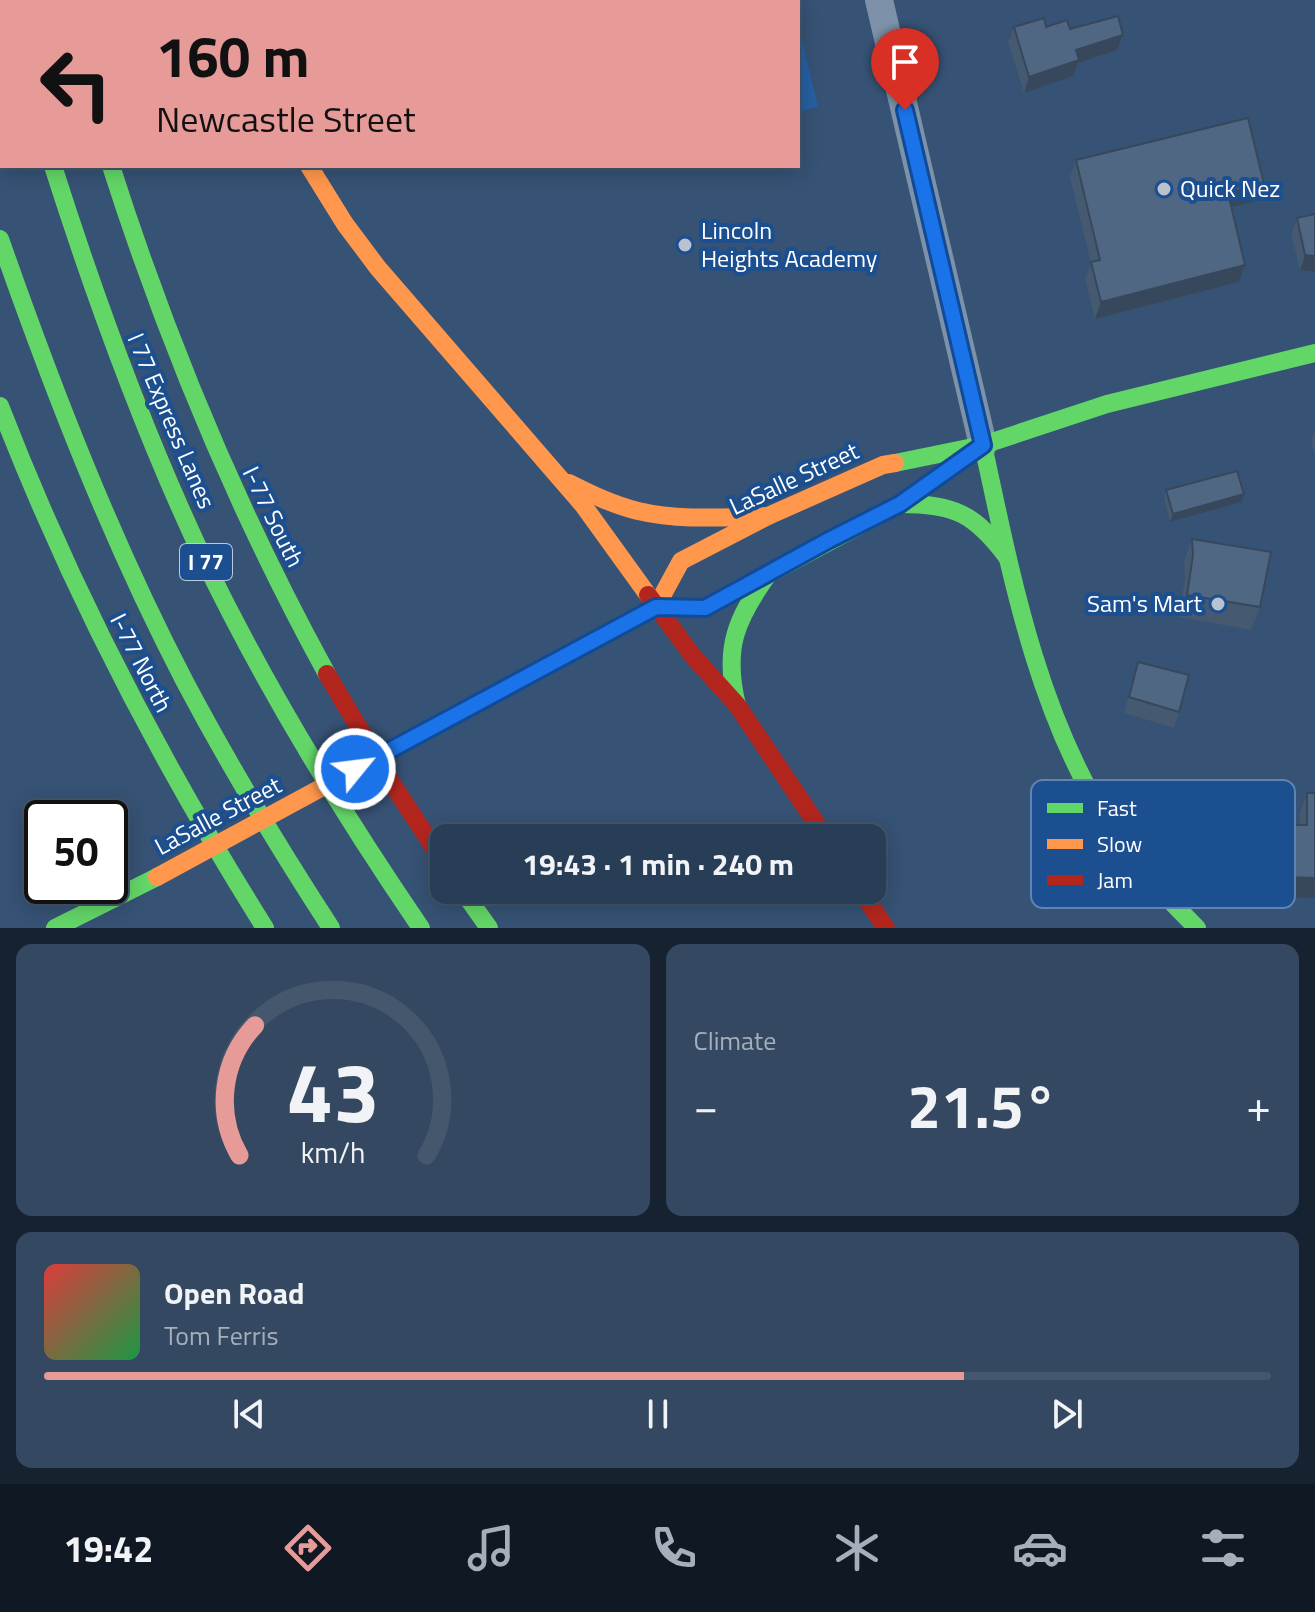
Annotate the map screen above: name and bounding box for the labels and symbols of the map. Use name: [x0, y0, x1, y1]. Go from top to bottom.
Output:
pin: [871, 28, 939, 110]
place label: Quick Nez: [1180, 170, 1280, 206]
marker: Quick Nez: [1155, 180, 1173, 198]
place label: Lincoln Heights Academy: [701, 212, 878, 276]
marker: Lincoln Heights Academy: [676, 236, 694, 254]
street label: I 77 Express Lanes: [119, 327, 225, 514]
street label: LaSalle Street: [723, 432, 865, 524]
street label: I-77 South: [234, 460, 314, 573]
road number: I 77: [180, 544, 232, 580]
place label: Sam's Mart: [1087, 585, 1203, 621]
marker: Sam's Mart: [1209, 595, 1227, 613]
street label: I-77 North: [102, 607, 182, 718]
position arrow: [313, 727, 397, 811]
street label: LaSalle Street: [148, 766, 288, 864]
legend: [1031, 780, 1295, 908]
text: Fast: [1097, 791, 1137, 825]
speed limit sign: 50: [24, 800, 128, 904]
text: Slow: [1097, 827, 1143, 861]
text: Jam: [1097, 863, 1133, 897]

